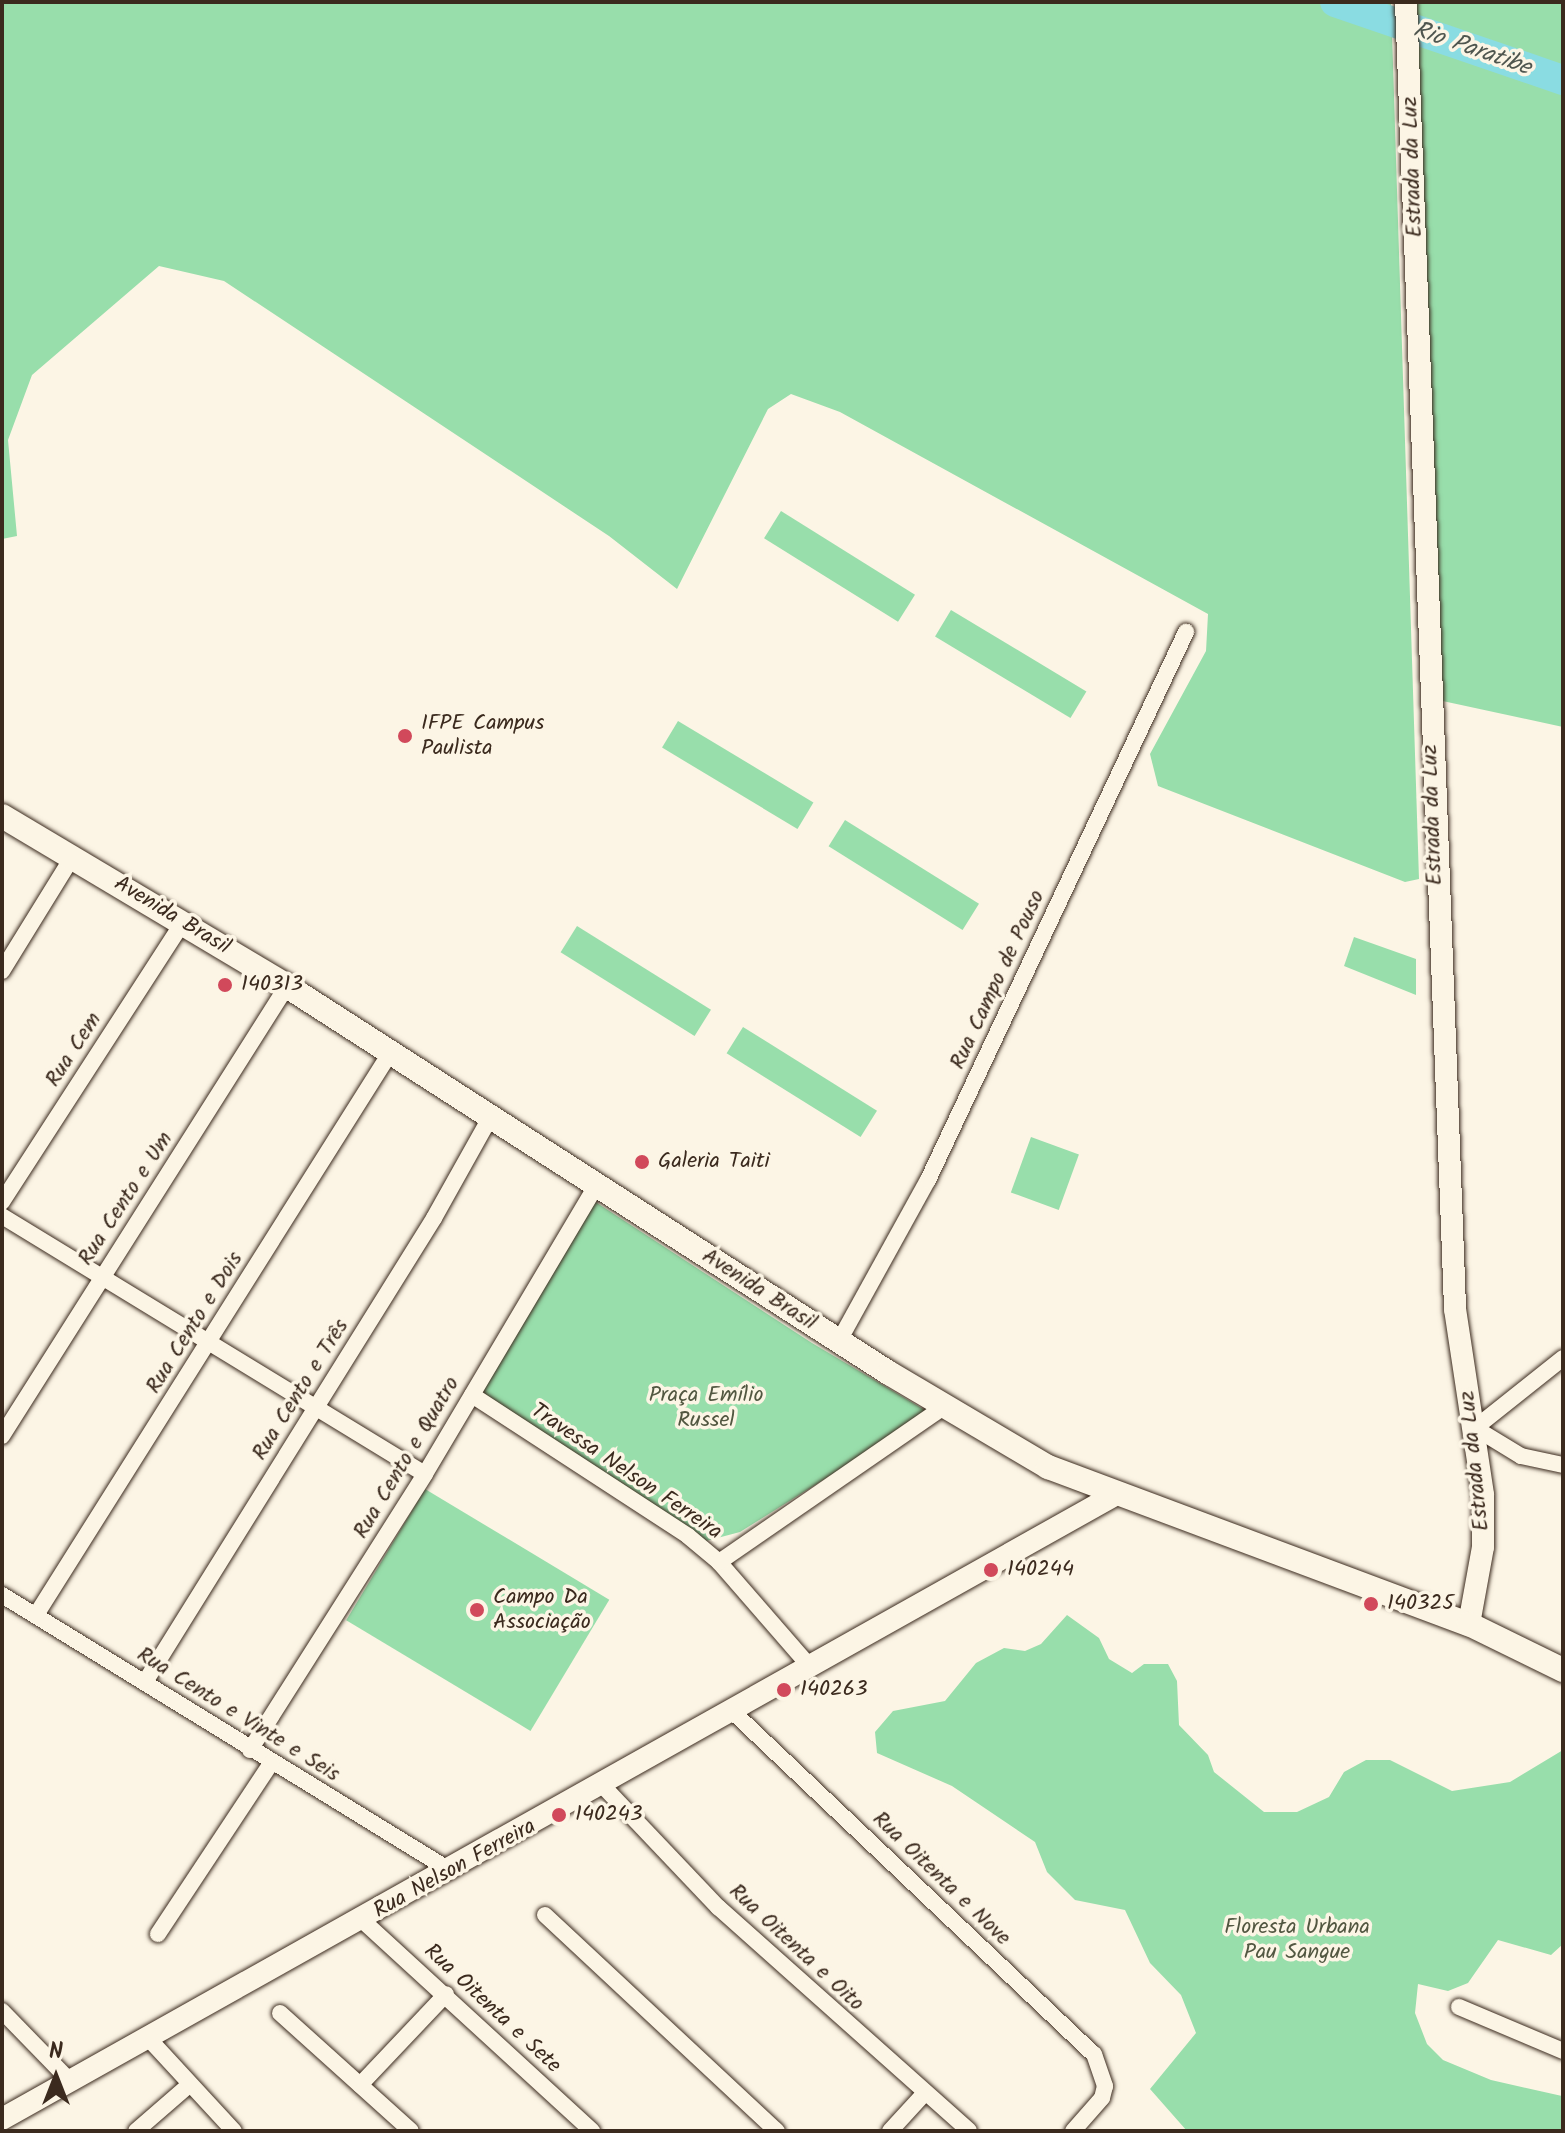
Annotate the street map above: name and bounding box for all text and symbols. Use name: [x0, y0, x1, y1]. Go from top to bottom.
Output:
water label: Rio Paratibe: [1410, 16, 1534, 82]
street label: Estrada da Luz: [1397, 96, 1429, 238]
place label: IFPE Campus Paulista: [421, 710, 544, 762]
marker: IFPE Campus Paulista: [396, 727, 414, 745]
street label: Estrada da Luz: [1417, 744, 1449, 886]
street label: Avenida Brasil: [109, 871, 235, 961]
street label: Rua Campo de Pouso: [945, 886, 1051, 1074]
place label: 140313: [241, 972, 303, 998]
marker: 140313: [216, 976, 234, 994]
street label: Rua Cem: [40, 1008, 108, 1092]
street label: Rua Cento e Um: [73, 1127, 179, 1271]
place label: Galeria Taiti: [658, 1149, 770, 1175]
marker: Galeria Taiti: [633, 1153, 651, 1171]
street label: Avenida Brasil: [697, 1243, 821, 1337]
street label: Rua Cento e Dois: [141, 1247, 249, 1399]
street label: Rua Cento e Três: [247, 1315, 355, 1465]
street label: Rua Cento e Quatro: [348, 1372, 466, 1544]
park label: Praça Emílio Russel: [649, 1382, 763, 1434]
street label: Estrada da Luz: [1455, 1390, 1495, 1532]
street label: Travessa Nelson Ferreira: [525, 1398, 727, 1546]
place label: 140244: [1007, 1557, 1074, 1583]
marker: 140244: [982, 1561, 1000, 1579]
place label: Campo Da Associação: [493, 1584, 591, 1636]
place label: 140325: [1387, 1591, 1454, 1617]
marker: 140325: [1362, 1595, 1380, 1613]
marker: Campo Da Associação: [468, 1601, 486, 1619]
street label: Rua Cento e Vinte e Seis: [132, 1642, 344, 1788]
place label: 140263: [800, 1677, 868, 1703]
marker: 140263: [775, 1681, 793, 1699]
place label: 140243: [575, 1802, 642, 1828]
marker: 140243: [550, 1806, 568, 1824]
street label: Rua Oitenta e Nove: [866, 1806, 1016, 1952]
street label: Rua Nelson Ferreira: [369, 1813, 541, 1925]
street label: Rua Oitenta e Oito: [723, 1879, 869, 2017]
park label: Floresta Urbana Pau Sangue: [1224, 1914, 1370, 1966]
street label: Rua Oitenta e Sete: [418, 1939, 566, 2079]
text: N: [49, 2035, 63, 2070]
north arrow: [16, 2037, 96, 2117]

